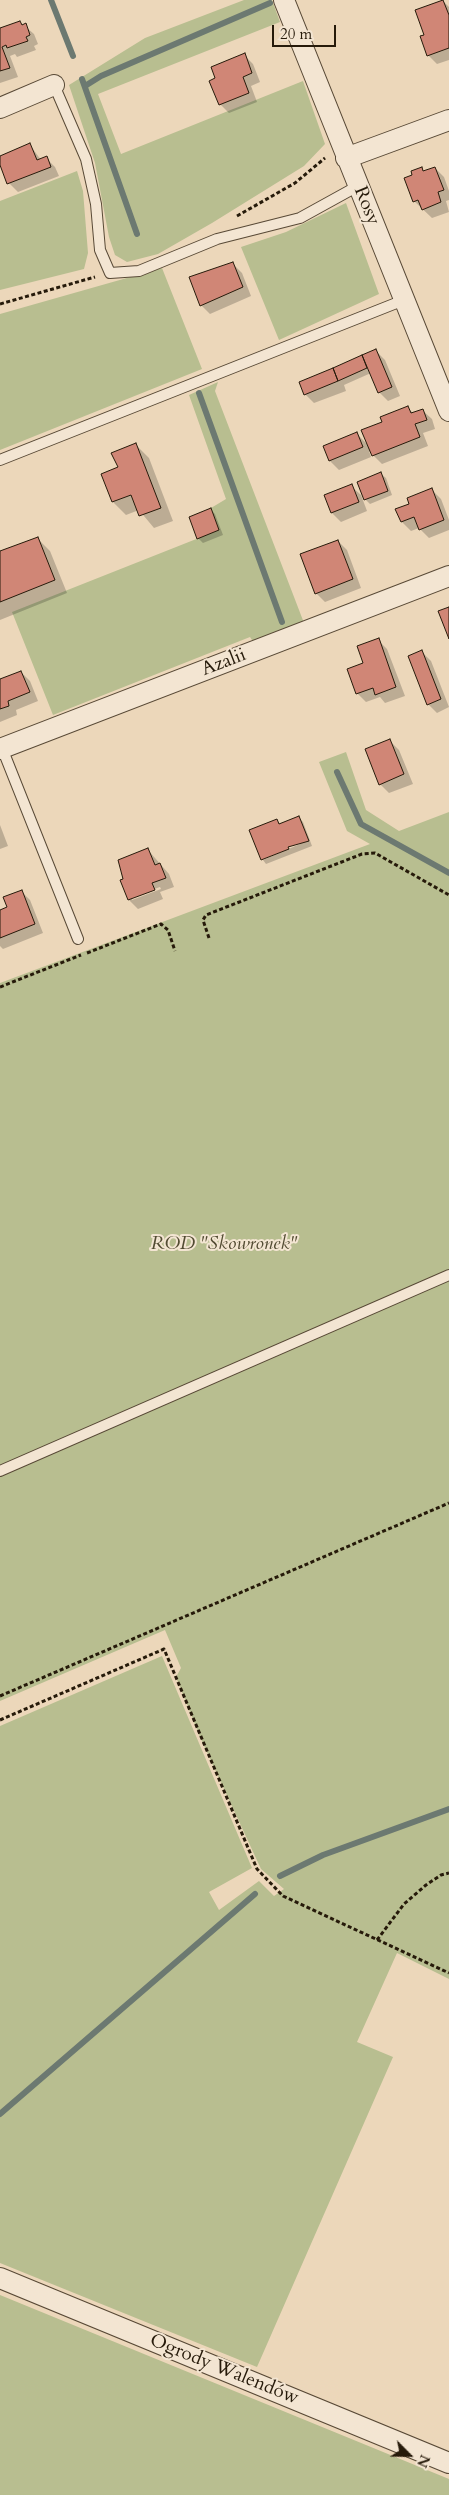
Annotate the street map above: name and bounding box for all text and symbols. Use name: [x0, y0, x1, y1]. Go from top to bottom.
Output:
scale bar: [274, 15, 338, 47]
text: 20 m: [280, 24, 312, 44]
street label: Rosy: [348, 183, 384, 229]
street label: Azalii: [199, 644, 249, 682]
park label: ROD "Skowronek": [151, 1234, 297, 1256]
street label: Ogrody Walendów: [146, 2330, 302, 2410]
north arrow: [384, 2430, 434, 2480]
text: N: [412, 2452, 434, 2470]

